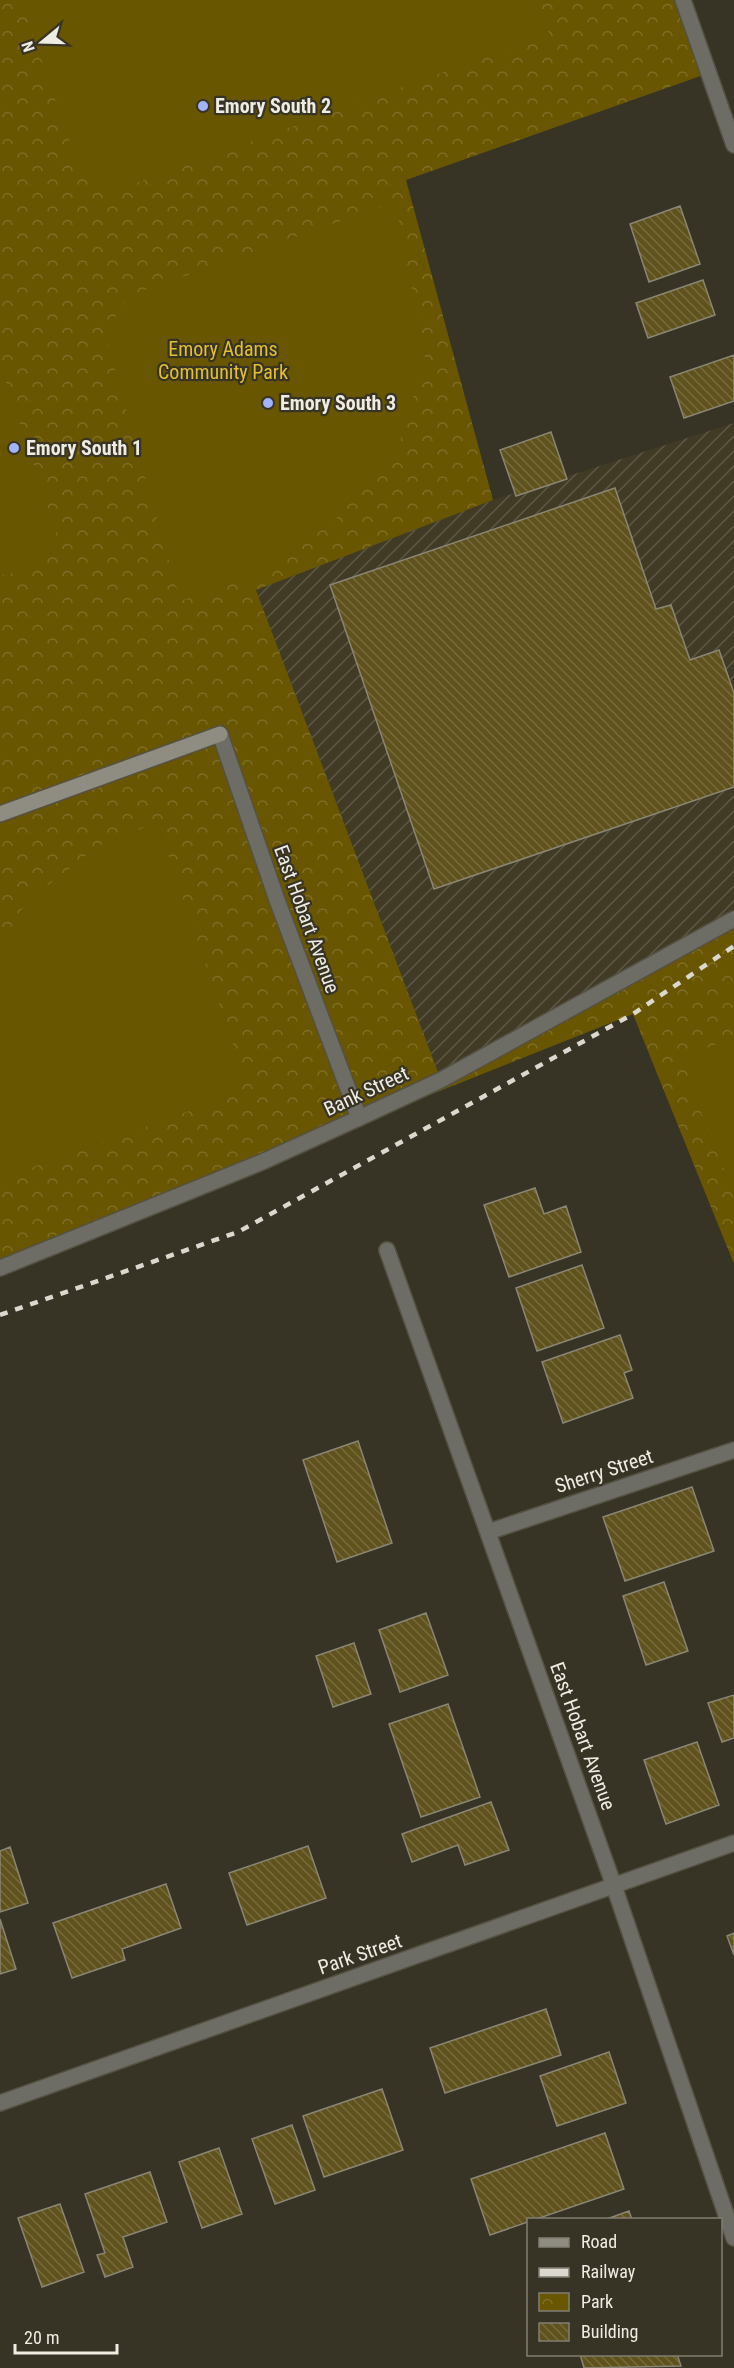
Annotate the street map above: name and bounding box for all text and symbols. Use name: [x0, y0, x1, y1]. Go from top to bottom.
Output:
north arrow: [12, 12, 72, 72]
text: N: [18, 39, 39, 54]
place label: Emory South 2: [215, 94, 331, 118]
marker: Emory South 2: [196, 99, 210, 113]
park label: Emory Adams Community Park: [158, 337, 288, 384]
place label: Emory South 3: [280, 391, 396, 415]
marker: Emory South 3: [261, 396, 275, 410]
place label: Emory South 1: [26, 436, 142, 460]
marker: Emory South 1: [7, 441, 21, 455]
street label: East Hobart Avenue: [269, 842, 345, 996]
street label: Bank Street: [320, 1061, 412, 1121]
street label: Sherry Street: [552, 1444, 656, 1498]
street label: East Hobart Avenue: [545, 1659, 621, 1813]
street label: Park Street: [315, 1928, 405, 1980]
legend: [527, 2218, 722, 2356]
text: Road: [581, 2231, 617, 2252]
text: Railway: [581, 2261, 636, 2282]
text: Park: [581, 2291, 613, 2312]
scale bar: [15, 2317, 117, 2355]
text: Building: [581, 2321, 638, 2342]
text: 20 m: [24, 2327, 59, 2348]

